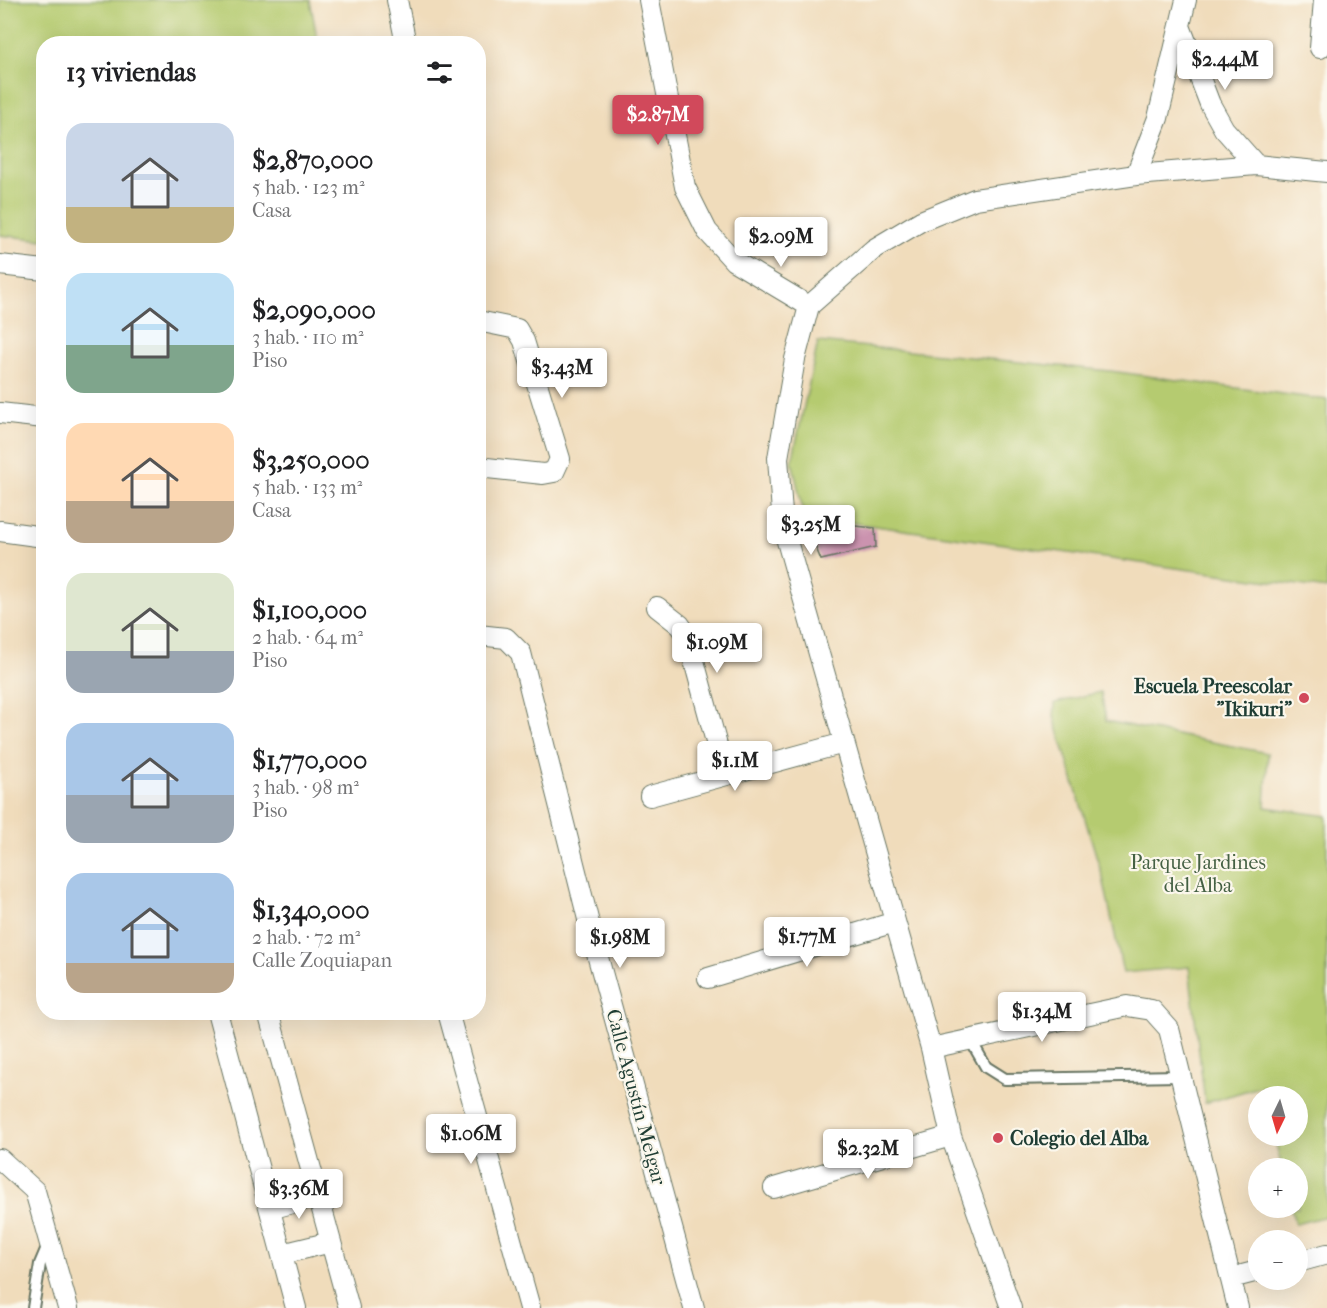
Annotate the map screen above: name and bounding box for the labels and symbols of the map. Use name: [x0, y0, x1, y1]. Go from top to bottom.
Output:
pin: $2.44M: [1176, 40, 1274, 91]
pin: $2.87M: [609, 95, 707, 146]
pin: $2.09M: [732, 217, 830, 268]
pin: $3.43M: [513, 348, 611, 399]
pin: $3.25M: [762, 505, 860, 556]
pin: $1.09M: [668, 623, 766, 674]
place label: Escuela Preescolar "Ikikuri": [1134, 675, 1292, 721]
marker: Escuela Preescolar "Ikikuri": [1297, 691, 1311, 705]
pin: $1.1M: [693, 741, 777, 792]
park label: Parque Jardines del Alba: [1130, 851, 1266, 897]
pin: $1.77M: [758, 917, 856, 968]
pin: $1.98M: [571, 918, 669, 969]
pin: $1.34M: [993, 992, 1091, 1043]
street label: Calle Agustín Melgar: [601, 1007, 671, 1188]
north arrow: [1248, 1086, 1308, 1146]
pin: $1.06M: [422, 1114, 520, 1165]
place label: Colegio del Alba: [1010, 1127, 1149, 1150]
pin: $2.32M: [819, 1129, 917, 1180]
marker: Colegio del Alba: [991, 1131, 1005, 1145]
pin: $3.36M: [250, 1169, 348, 1220]

